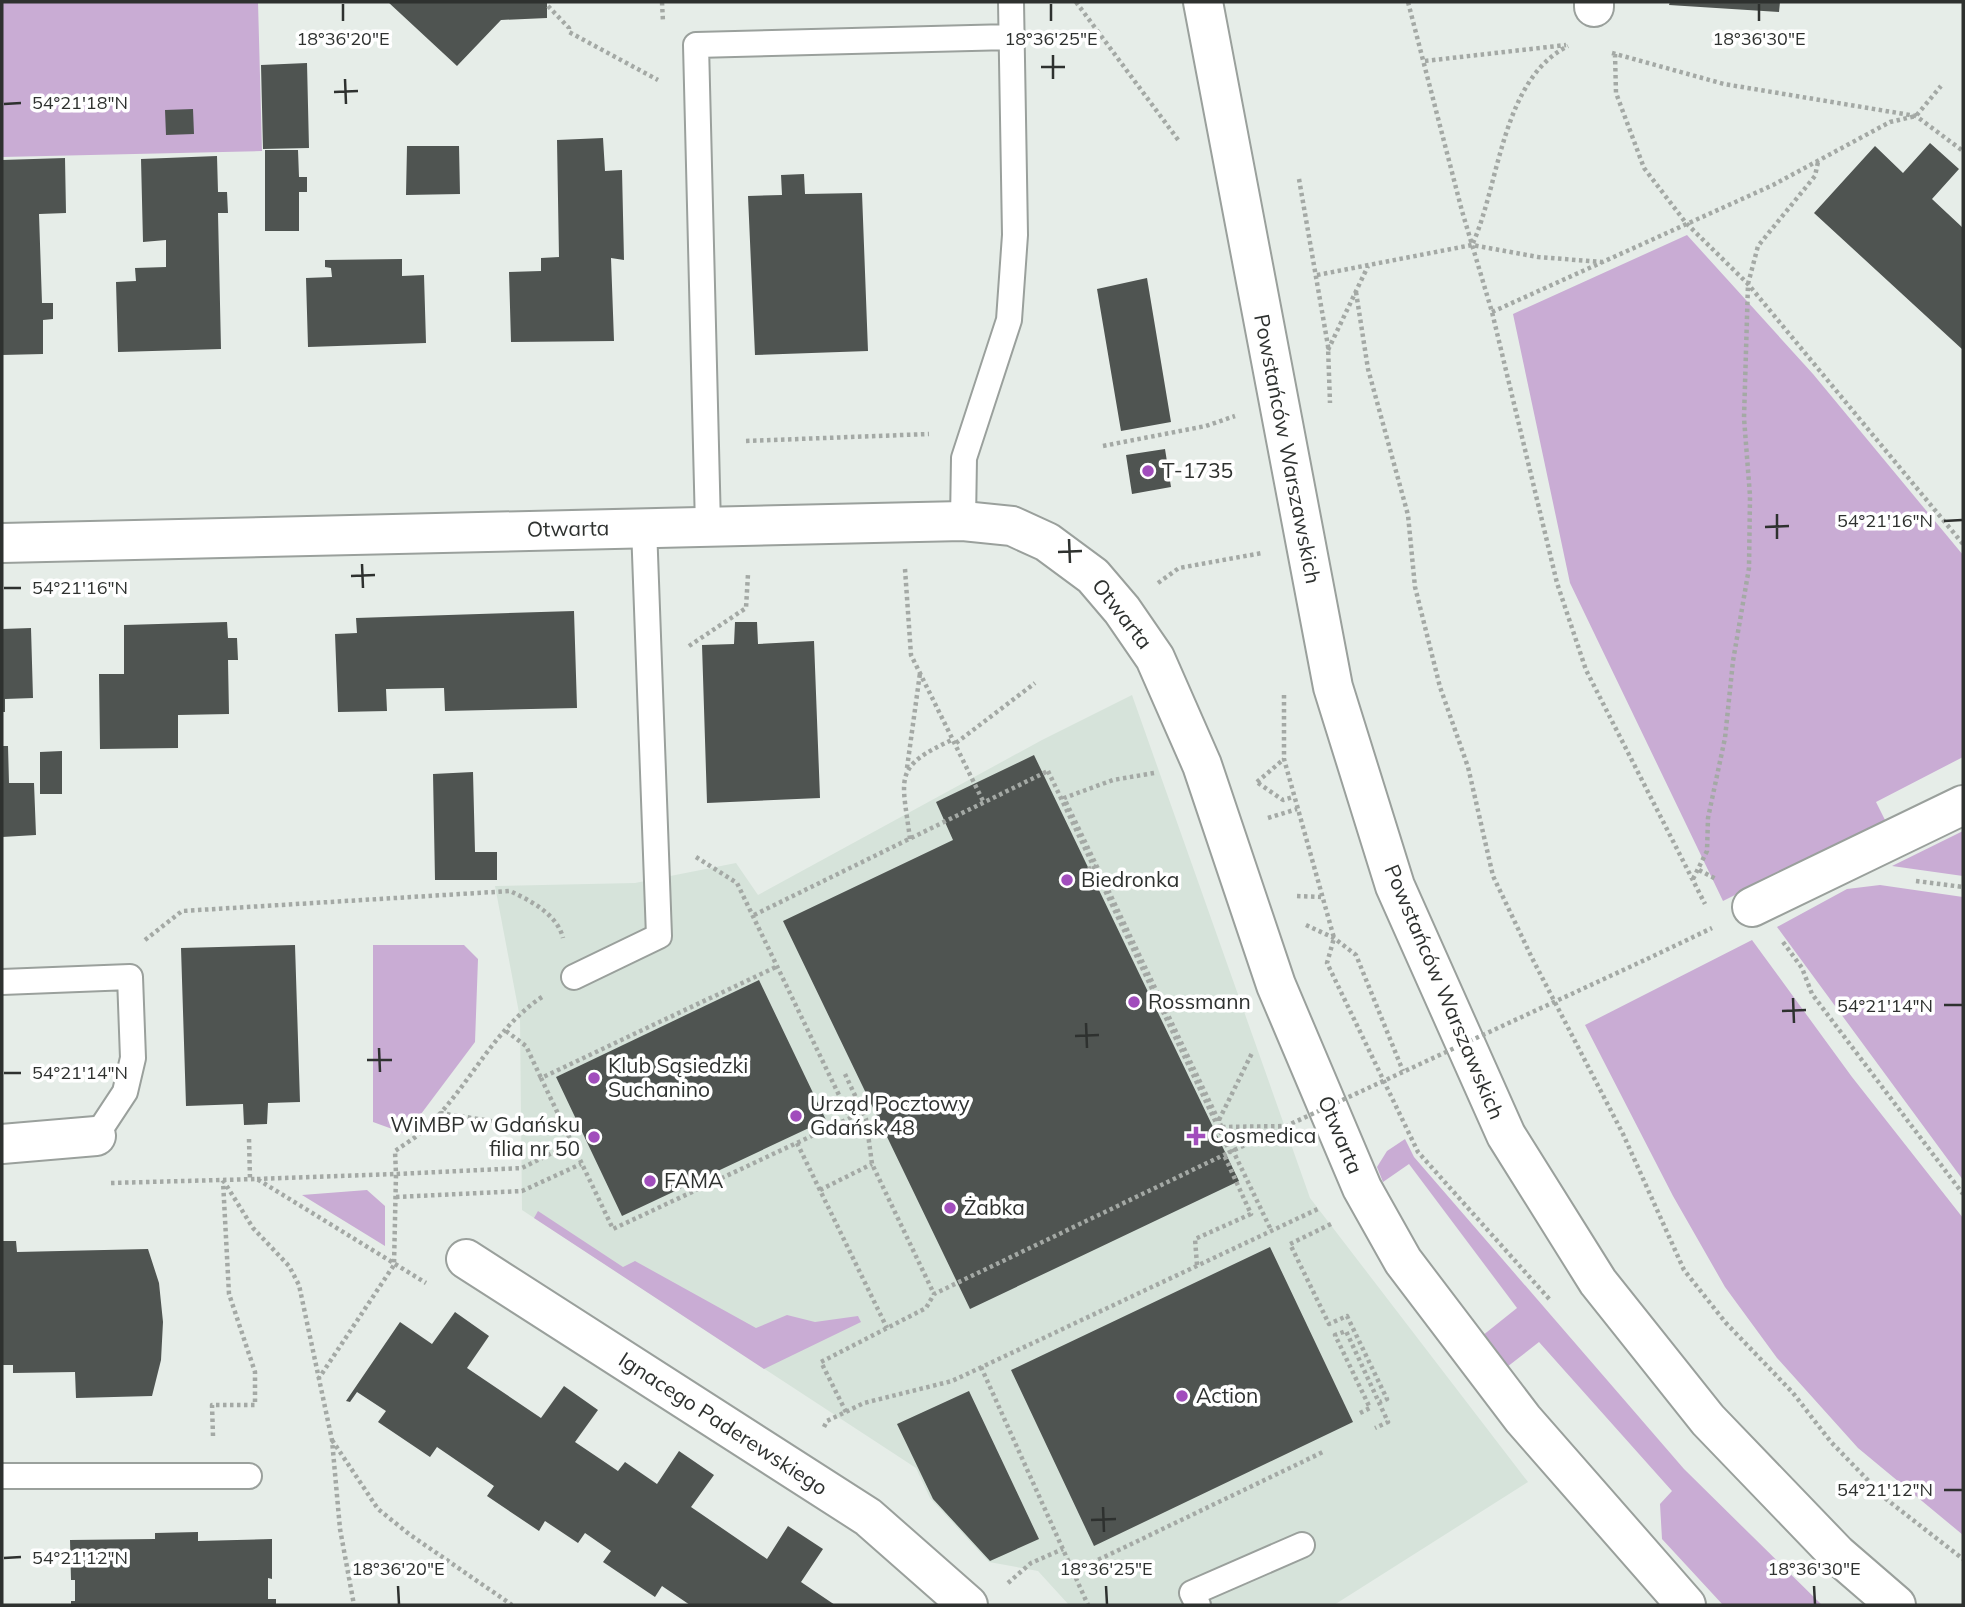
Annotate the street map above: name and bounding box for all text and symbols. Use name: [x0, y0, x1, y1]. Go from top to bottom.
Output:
text: 18°36'20"E: [296, 27, 390, 50]
text: 18°36'25"E: [1004, 27, 1098, 50]
text: 18°36'30"E: [1712, 27, 1806, 50]
text: 54°21'18"N: [32, 91, 128, 114]
street label: Powstańców Warszawskich: [1249, 312, 1327, 586]
place label: T-1735: [1162, 457, 1233, 483]
marker: T-1735: [1140, 463, 1156, 479]
text: 54°21'16"N: [1837, 509, 1933, 532]
street label: Otwarta: [527, 514, 609, 542]
street label: Otwarta: [1087, 573, 1158, 654]
text: 54°21'16"N: [32, 576, 128, 599]
street label: Powstańców Warszawskich: [1379, 860, 1510, 1123]
place label: Biedronka: [1081, 866, 1179, 892]
marker: Biedronka: [1059, 872, 1075, 888]
place label: Rossmann: [1148, 988, 1251, 1014]
marker: Rossmann: [1126, 994, 1142, 1010]
text: 54°21'14"N: [1837, 994, 1933, 1017]
place label: Klub Sąsiedzki Suchanino: [608, 1052, 748, 1102]
text: 54°21'14"N: [32, 1061, 128, 1084]
marker: Klub Sąsiedzki Suchanino: [586, 1070, 602, 1086]
place label: Urząd Pocztowy Gdańsk 48: [810, 1090, 970, 1140]
street label: Otwarta: [1313, 1092, 1369, 1178]
marker: Urząd Pocztowy Gdańsk 48: [788, 1108, 804, 1124]
place label: WiMBP w Gdańsku filia nr 50: [390, 1111, 580, 1161]
place label: Cosmedica: [1210, 1122, 1316, 1148]
marker: Cosmedica: [1188, 1128, 1204, 1144]
marker: WiMBP w Gdańsku filia nr 50: [586, 1129, 602, 1145]
place label: FAMA: [664, 1167, 724, 1193]
marker: FAMA: [642, 1173, 658, 1189]
place label: Żabka: [964, 1194, 1025, 1220]
marker: Żabka: [942, 1200, 958, 1216]
street label: Ignacego Paderewskiego: [614, 1346, 833, 1500]
place label: Action: [1196, 1382, 1258, 1408]
marker: Action: [1174, 1388, 1190, 1404]
text: 54°21'12"N: [1837, 1478, 1933, 1501]
text: 54°21'12"N: [32, 1546, 128, 1569]
text: 18°36'20"E: [351, 1557, 445, 1580]
text: 18°36'25"E: [1059, 1557, 1153, 1580]
text: 18°36'30"E: [1767, 1557, 1861, 1580]

